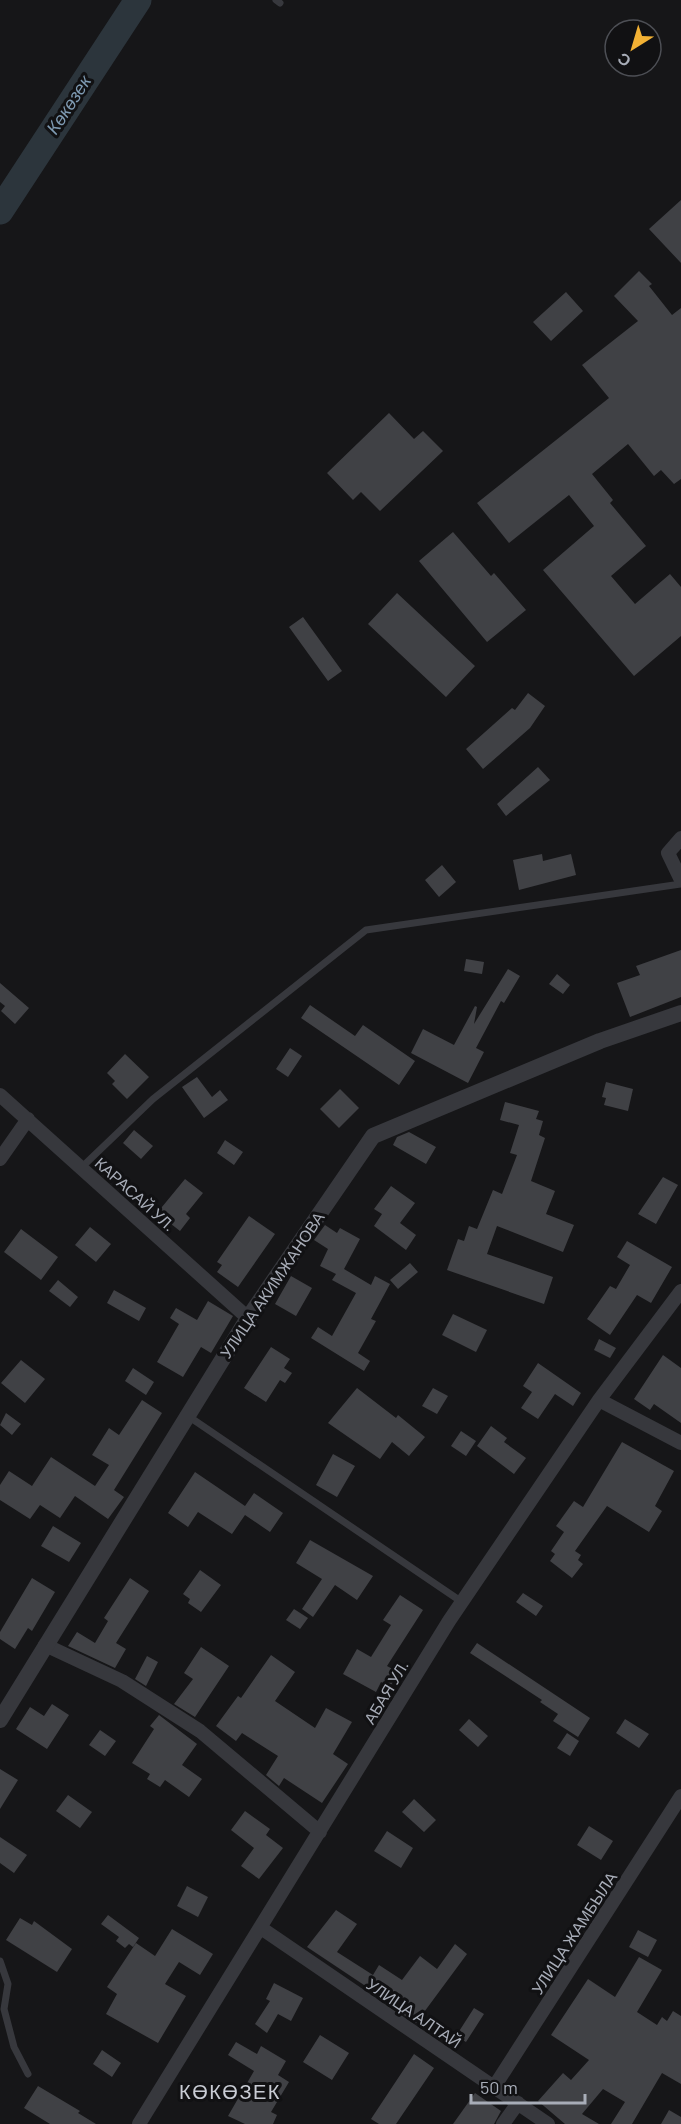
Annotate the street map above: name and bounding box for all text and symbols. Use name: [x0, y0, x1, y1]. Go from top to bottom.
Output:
north arrow: [603, 18, 663, 78]
text: С: [613, 49, 634, 71]
water label: Көкөзек: [41, 70, 96, 138]
street label: КАРАСАЙ УЛ.: [91, 1153, 179, 1235]
street label: УЛИЦА АКИМЖАНОВА: [216, 1208, 328, 1362]
street label: АБАЯ УЛ.: [359, 1656, 412, 1727]
street label: УЛИЦА ЖАМБЫЛА: [527, 1868, 620, 1997]
street label: УЛИЦА АЛТАЙ: [363, 1974, 465, 2051]
scale bar: [471, 2067, 585, 2105]
text: 50 m: [480, 2076, 518, 2098]
district label: КӨКӨЗЕК: [179, 2079, 281, 2103]

